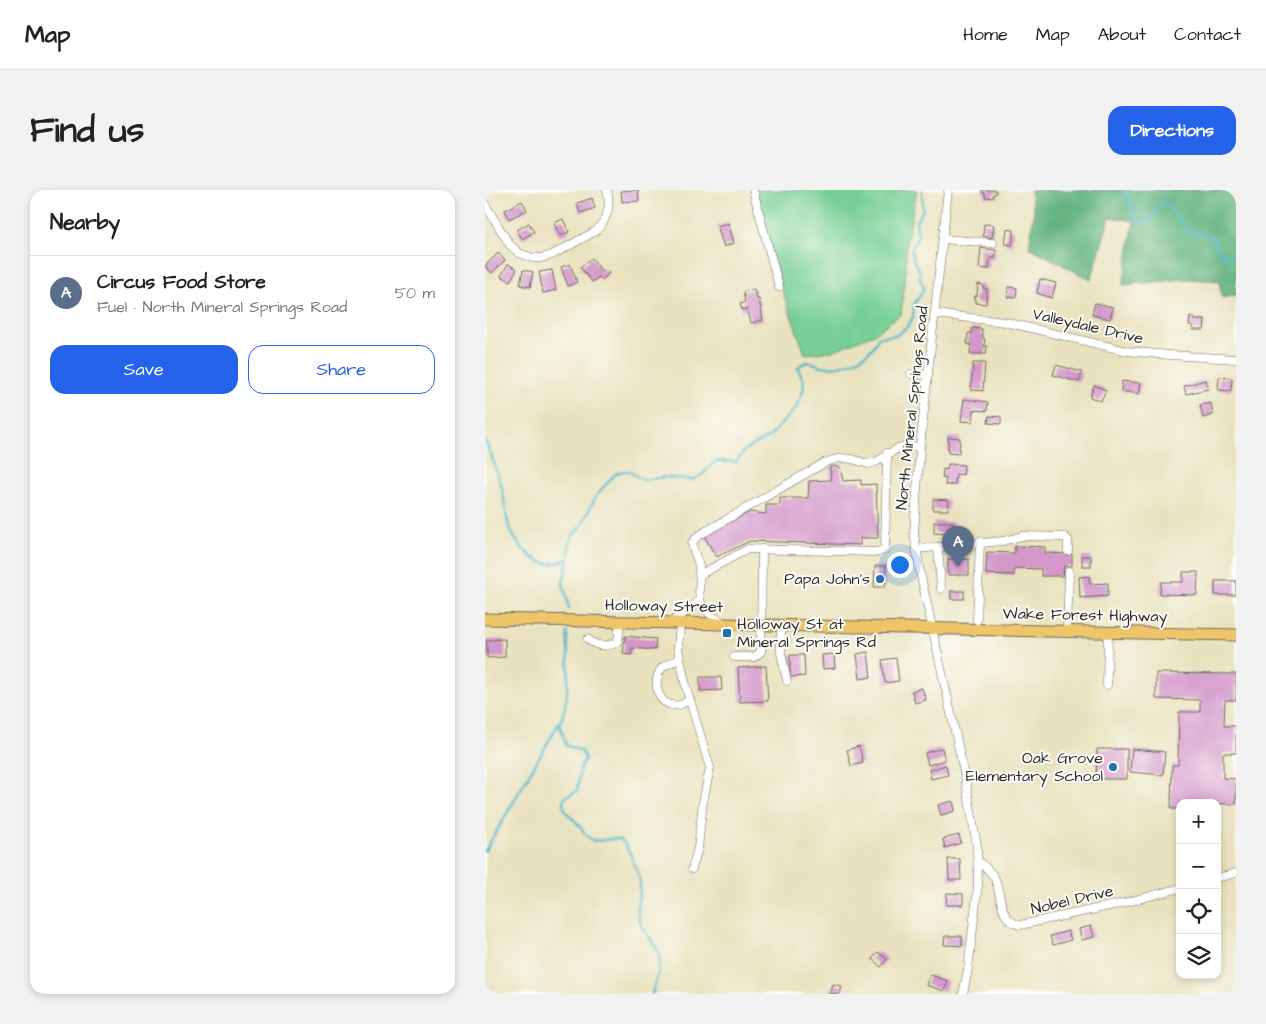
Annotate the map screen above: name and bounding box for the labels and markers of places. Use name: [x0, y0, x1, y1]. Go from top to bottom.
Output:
pin: A: [942, 526, 974, 567]
place label: Papa John's: [784, 568, 870, 590]
marker: Papa John's: [874, 573, 886, 585]
place label: Holloway St at Mineral Springs Rd: [737, 613, 876, 654]
marker: Holloway St at Mineral Springs Rd: [721, 627, 733, 639]
place label: Oak Grove Elementary School: [966, 747, 1103, 788]
marker: Oak Grove Elementary School: [1107, 761, 1119, 773]

